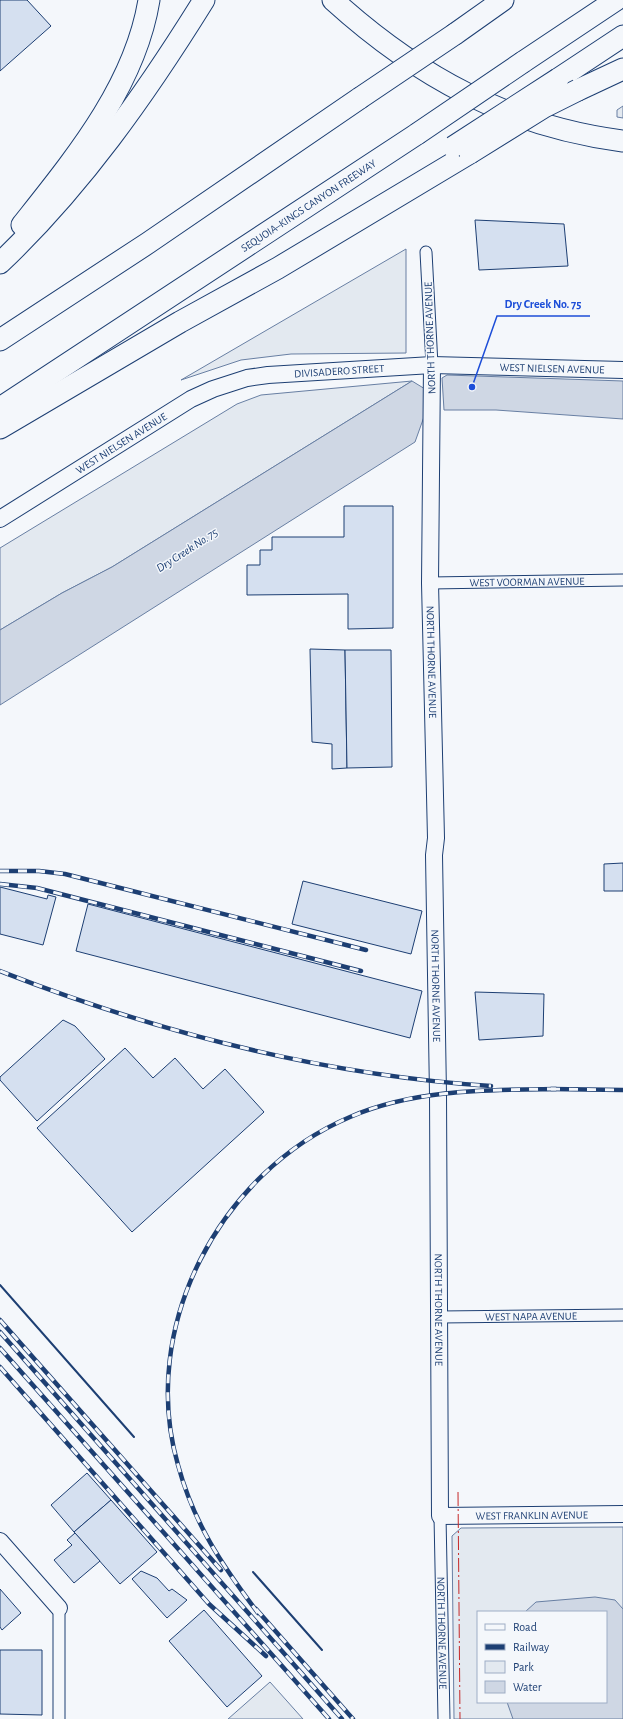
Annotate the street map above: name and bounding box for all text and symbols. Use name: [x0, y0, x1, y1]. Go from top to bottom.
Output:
street label: SEQUOIA–KINGS CANYON FREEWAY: [239, 157, 378, 254]
street label: NORTH THORNE AVENUE: [423, 281, 437, 394]
callout: Dry Creek No. 75: [497, 292, 590, 316]
text: Dry Creek No. 75: [505, 298, 582, 311]
street label: WEST NIELSEN AVENUE: [499, 361, 605, 375]
street label: DIVISADERO STREET: [294, 362, 385, 379]
street label: WEST NIELSEN AVENUE: [74, 410, 169, 476]
water label: Dry Creek No. 75: [154, 526, 220, 574]
street label: WEST VOORMAN AVENUE: [469, 575, 585, 588]
street label: NORTH THORNE AVENUE: [425, 606, 439, 719]
street label: NORTH THORNE AVENUE: [430, 929, 443, 1043]
street label: NORTH THORNE AVENUE: [433, 1253, 445, 1367]
street label: WEST NAPA AVENUE: [485, 1310, 578, 1322]
street label: WEST FRANKLIN AVENUE: [475, 1509, 589, 1521]
street label: NORTH THORNE AVENUE: [436, 1577, 449, 1690]
legend: [477, 1611, 607, 1703]
text: Road: [513, 1621, 537, 1633]
text: Railway: [513, 1641, 549, 1654]
text: Park: [513, 1661, 534, 1673]
text: Water: [513, 1681, 542, 1693]

